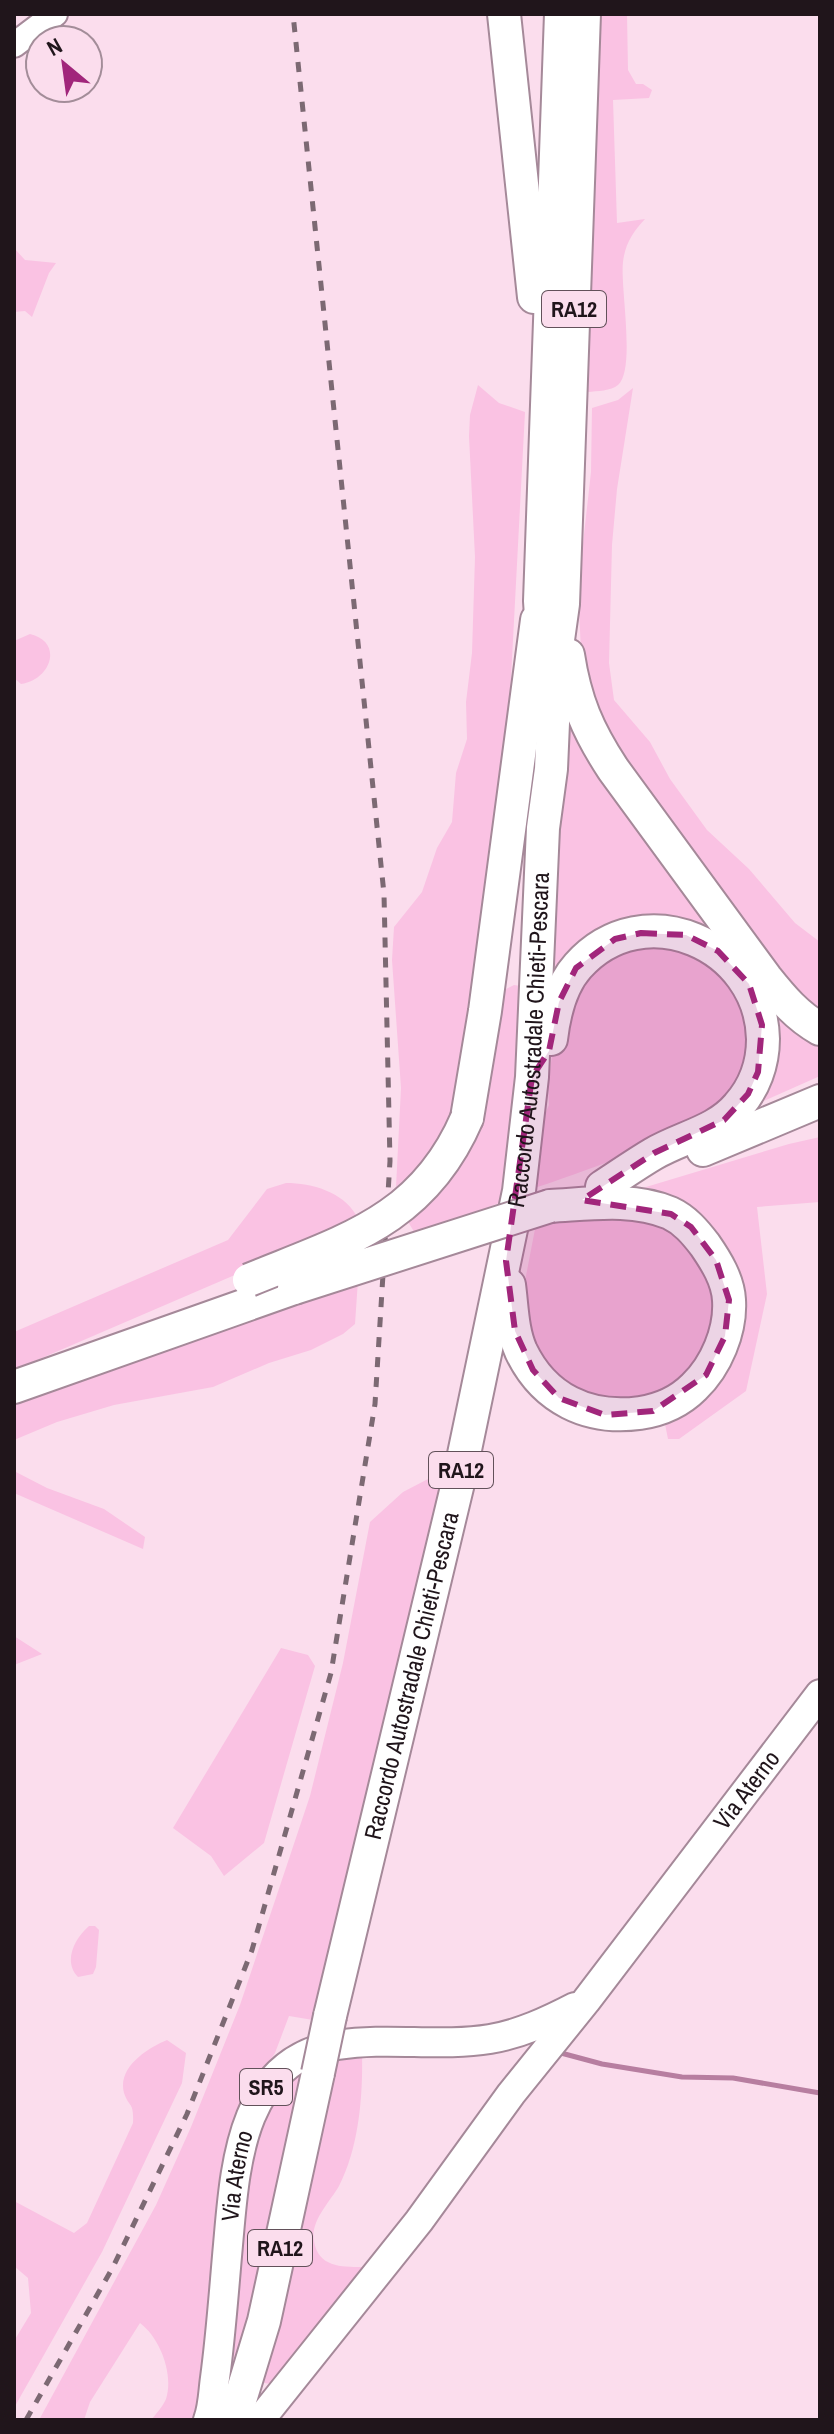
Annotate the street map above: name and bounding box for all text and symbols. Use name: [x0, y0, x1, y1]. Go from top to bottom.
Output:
north arrow: [24, 24, 104, 104]
text: N: [41, 30, 67, 63]
road number: RA12: [542, 291, 606, 327]
street label: Raccordo Autostradale Chieti-Pescara: [499, 872, 556, 1210]
road number: RA12: [429, 1452, 493, 1488]
street label: Raccordo Autostradale Chieti-Pescara: [356, 1508, 466, 1843]
street label: Via Aterno: [705, 1743, 786, 1836]
road number: SR5: [240, 2069, 292, 2105]
street label: Via Aterno: [213, 2126, 260, 2223]
road number: RA12: [248, 2230, 312, 2266]

